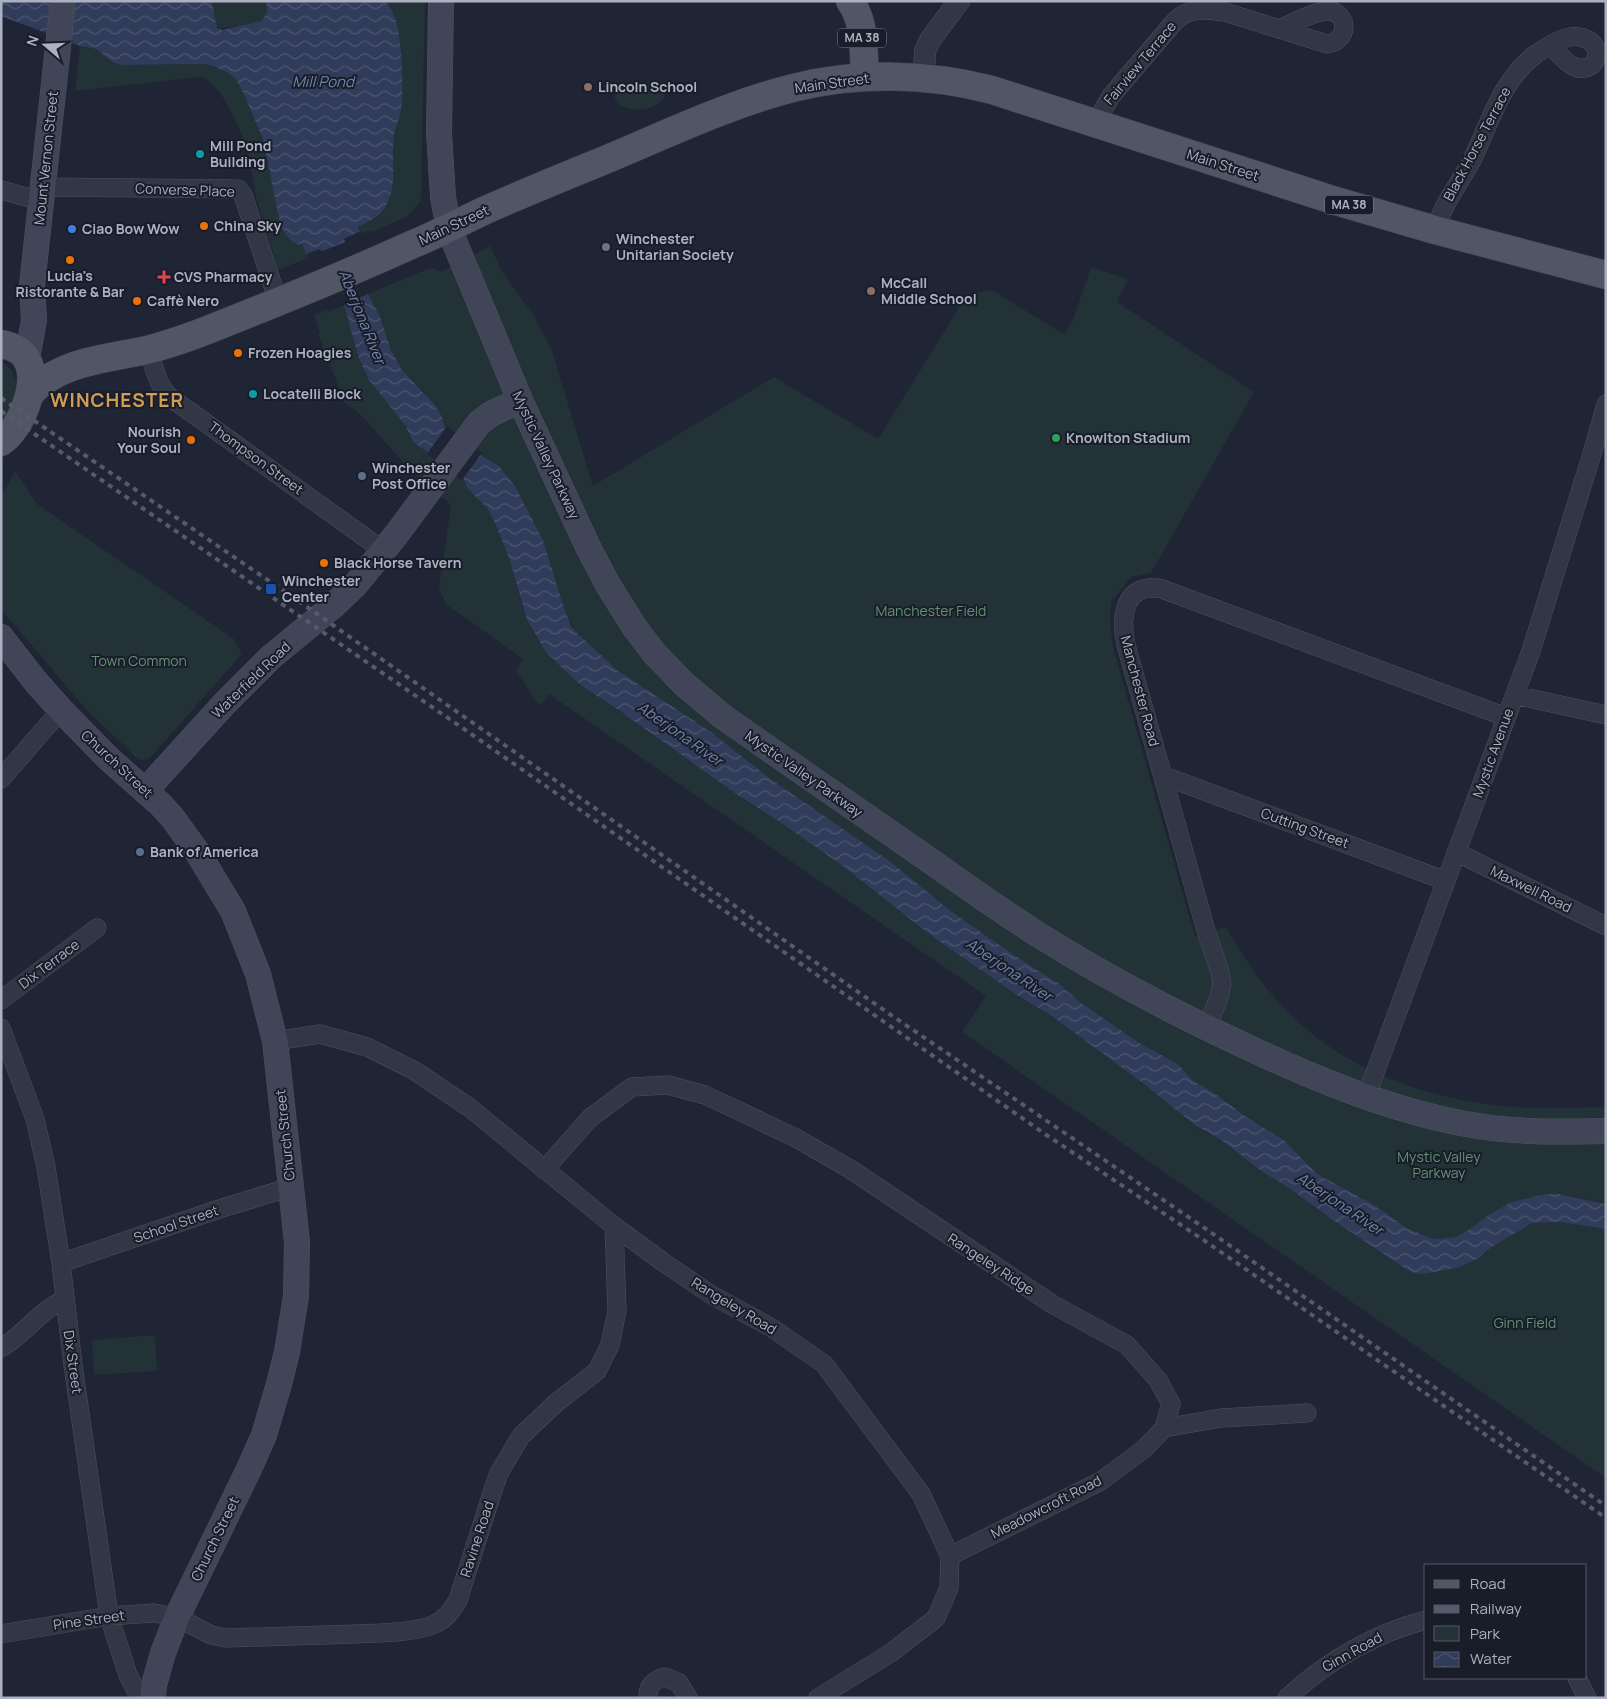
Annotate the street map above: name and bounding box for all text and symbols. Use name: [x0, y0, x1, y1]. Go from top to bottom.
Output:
street label: Fairview Terrace: [1099, 17, 1180, 108]
north arrow: [20, 20, 70, 70]
road number: MA 38: [838, 28, 886, 48]
text: N: [22, 33, 43, 48]
street label: Main Street: [793, 68, 871, 97]
water label: Mill Pond: [292, 71, 356, 92]
place label: Lincoln School: [598, 77, 697, 96]
marker: Lincoln School: [582, 81, 594, 93]
street label: Black Horse Terrace: [1438, 83, 1515, 204]
street label: Mount Vernon Street: [29, 90, 62, 226]
place label: Mill Pond Building: [210, 136, 271, 171]
street label: Main Street: [1185, 144, 1262, 185]
marker: Mill Pond Building: [194, 148, 206, 160]
street label: Converse Place: [135, 178, 235, 201]
road number: MA 38: [1325, 196, 1373, 214]
street label: Main Street: [416, 200, 492, 249]
place label: China Sky: [214, 216, 281, 235]
place label: Ciao Bow Wow: [82, 219, 179, 238]
marker: China Sky: [198, 220, 210, 232]
marker: Ciao Bow Wow: [66, 223, 78, 235]
place label: Winchester Unitarian Society: [616, 229, 734, 264]
marker: Winchester Unitarian Society: [600, 241, 612, 253]
marker: Lucia's Ristorante & Bar: [64, 254, 76, 266]
place label: Lucia's Ristorante & Bar: [16, 266, 125, 301]
place label: CVS Pharmacy: [174, 267, 273, 286]
water label: Aberjona River: [334, 267, 392, 369]
marker: CVS Pharmacy: [158, 271, 170, 283]
place label: McCall Middle School: [881, 273, 977, 308]
marker: McCall Middle School: [865, 285, 877, 297]
place label: Caffè Nero: [147, 291, 220, 310]
marker: Caffè Nero: [131, 295, 143, 307]
place label: Frozen Hoagies: [248, 343, 352, 362]
marker: Frozen Hoagies: [232, 347, 244, 359]
place label: Locatelli Block: [263, 384, 361, 403]
district label: WINCHESTER: [50, 387, 184, 413]
marker: Locatelli Block: [247, 388, 259, 400]
street label: Mystic Valley Parkway: [508, 388, 585, 522]
street label: Thompson Street: [205, 417, 308, 499]
place label: Nourish Your Soul: [117, 422, 181, 457]
place label: Knowlton Stadium: [1066, 428, 1190, 447]
marker: Knowlton Stadium: [1050, 432, 1062, 444]
marker: Nourish Your Soul: [185, 434, 197, 446]
place label: Winchester Post Office: [372, 458, 451, 493]
marker: Winchester Post Office: [356, 470, 368, 482]
place label: Black Horse Tavern: [334, 553, 462, 572]
marker: Black Horse Tavern: [318, 557, 330, 569]
place label: Winchester Center: [282, 571, 361, 606]
marker: Winchester Center: [264, 582, 278, 596]
park label: Manchester Field: [876, 601, 986, 620]
street label: Manchester Road: [1117, 633, 1164, 748]
street label: Waterfield Road: [207, 637, 294, 722]
park label: Town Common: [91, 651, 187, 670]
water label: Aberjona River: [633, 696, 729, 772]
street label: Mystic Avenue: [1468, 705, 1518, 800]
street label: Church Street: [77, 725, 158, 802]
street label: Mystic Valley Parkway: [742, 726, 867, 822]
street label: Cutting Street: [1258, 803, 1352, 852]
place label: Bank of America: [150, 842, 259, 861]
marker: Bank of America: [134, 846, 146, 858]
street label: Maxwell Road: [1488, 861, 1575, 916]
water label: Aberjona River: [962, 933, 1059, 1008]
street label: Dix Terrace: [14, 934, 83, 993]
street label: Church Street: [270, 1088, 299, 1182]
park label: Mystic Valley Parkway: [1397, 1147, 1481, 1182]
water label: Aberjona River: [1293, 1167, 1390, 1242]
street label: School Street: [131, 1200, 221, 1247]
street label: Rangeley Ridge: [944, 1228, 1038, 1299]
street label: Rangeley Road: [688, 1273, 780, 1338]
park label: Ginn Field: [1494, 1313, 1556, 1332]
street label: Dix Street: [60, 1329, 87, 1395]
street label: Meadowcroft Road: [987, 1470, 1104, 1543]
street label: Church Street: [186, 1493, 243, 1584]
street label: Ravine Road: [455, 1498, 498, 1579]
legend: [1424, 1564, 1587, 1679]
text: Road: [1470, 1573, 1506, 1594]
text: Railway: [1470, 1598, 1522, 1619]
street label: Pine Street: [52, 1605, 126, 1634]
text: Park: [1470, 1623, 1500, 1644]
street label: Ginn Road: [1318, 1627, 1385, 1676]
text: Water: [1470, 1648, 1512, 1669]

